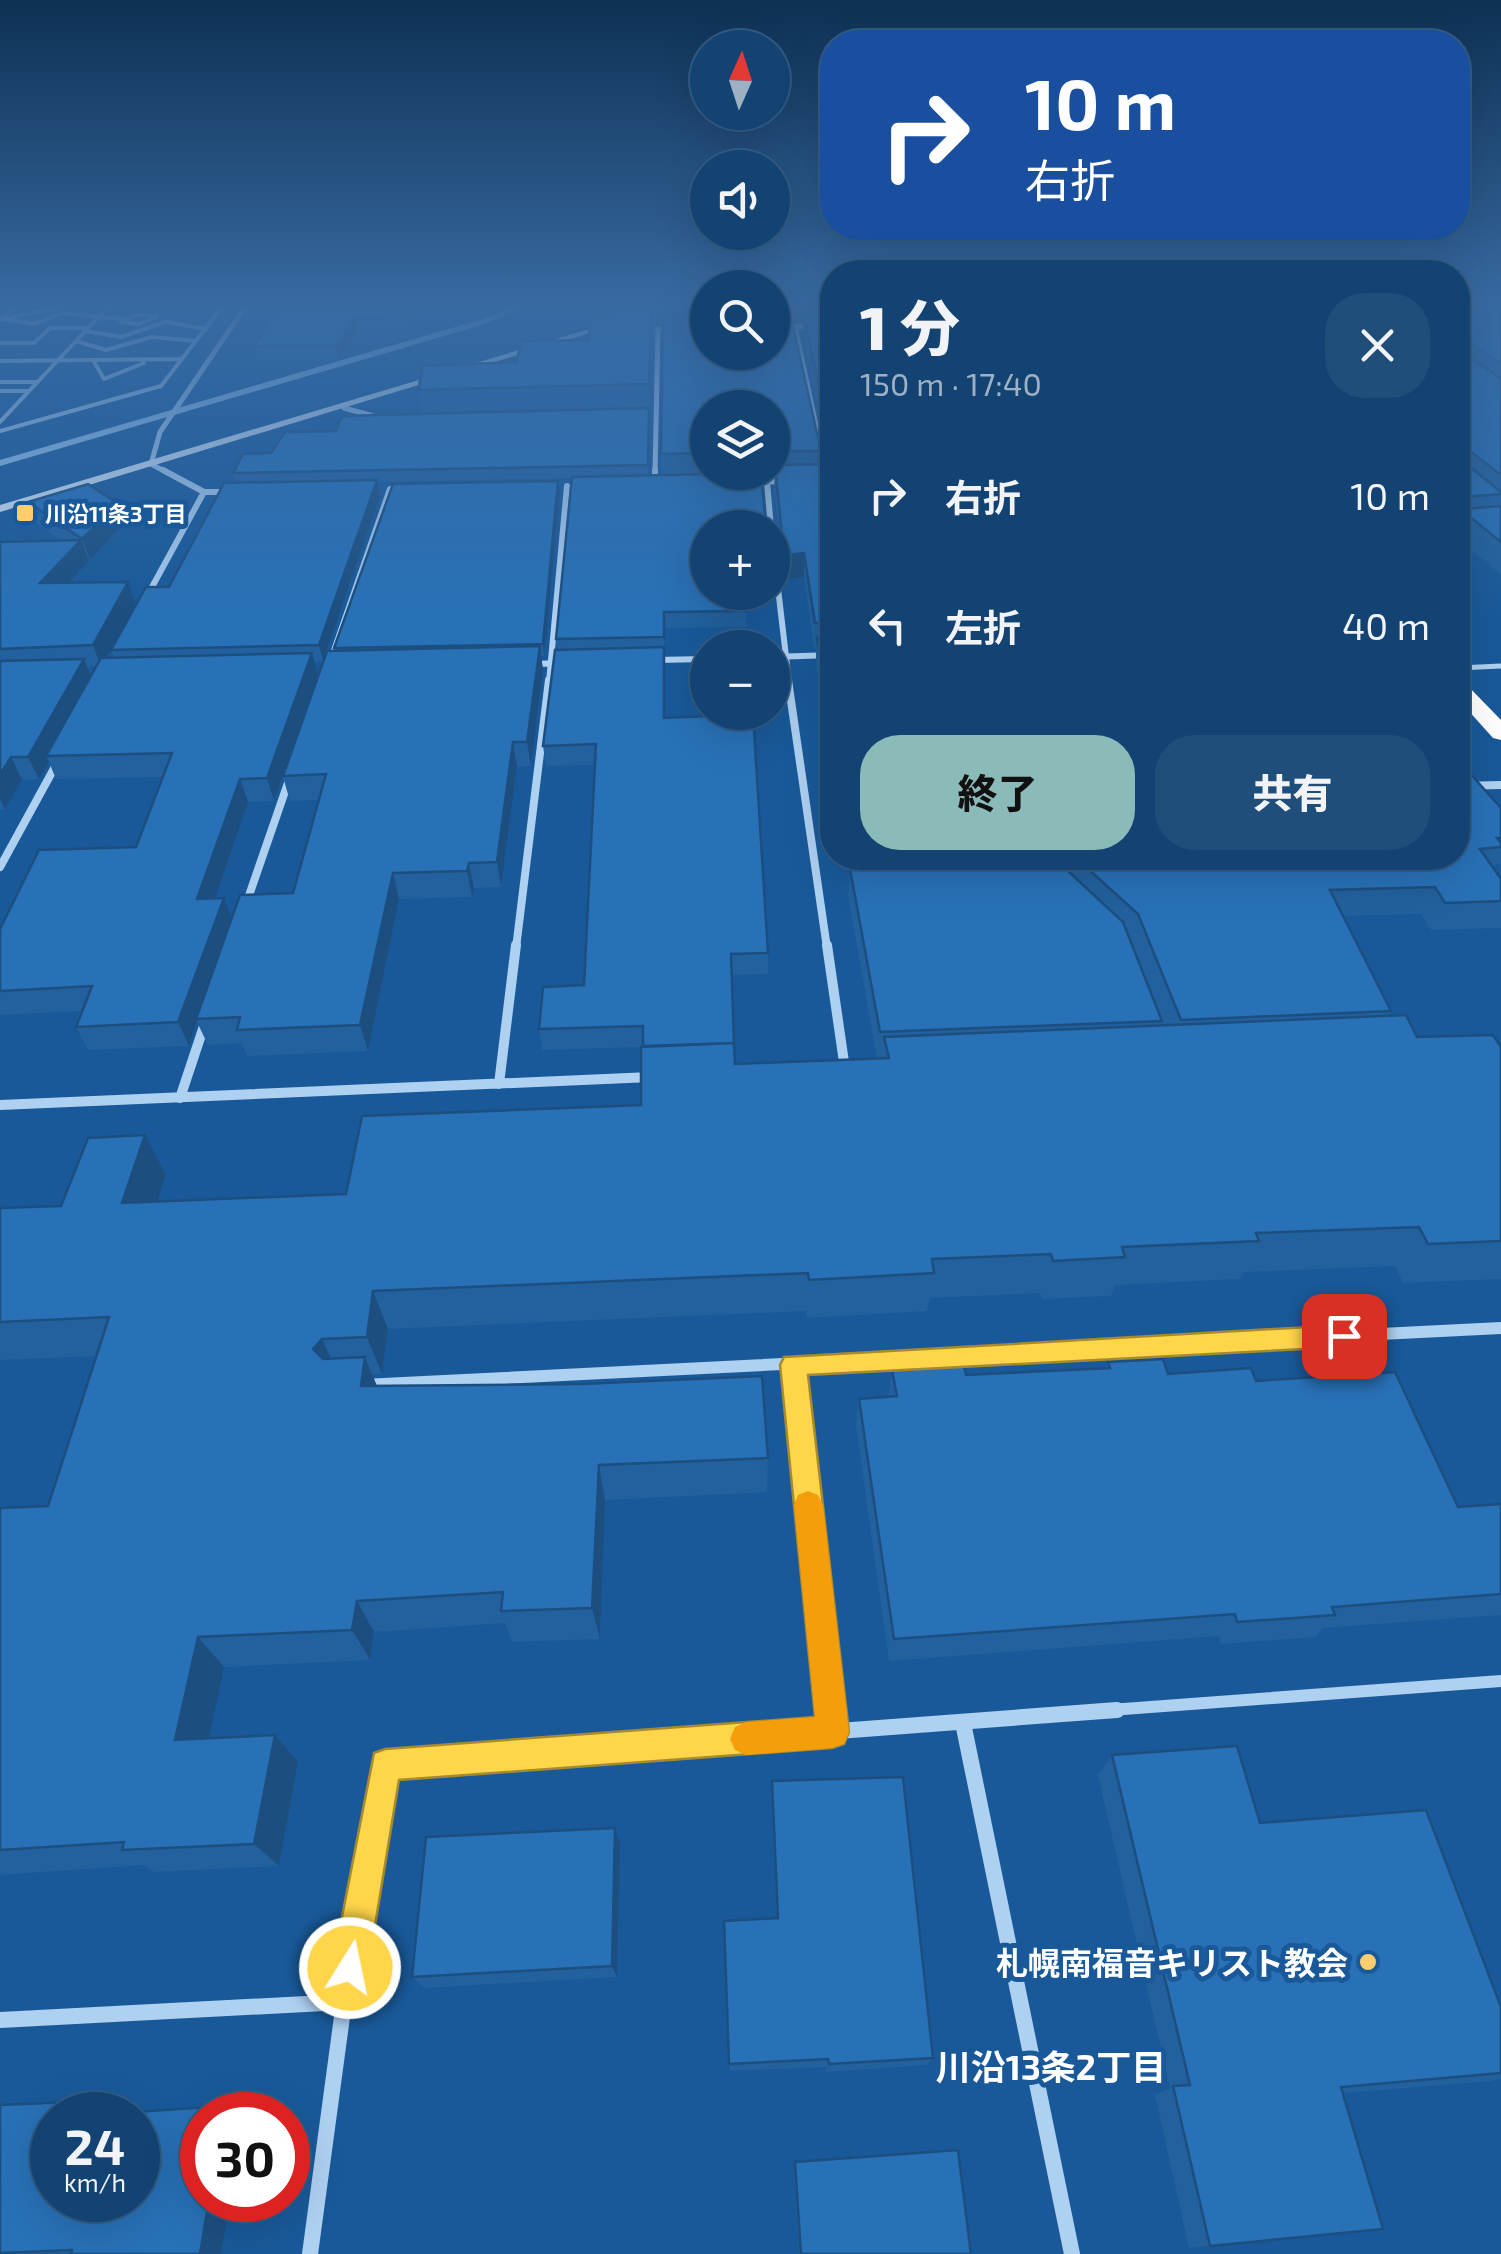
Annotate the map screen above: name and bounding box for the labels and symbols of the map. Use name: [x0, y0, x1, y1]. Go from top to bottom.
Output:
north arrow: [690, 30, 790, 130]
place label: 川沿11条3丁目: [45, 500, 186, 526]
marker: 川沿11条3丁目: [14, 502, 36, 524]
pin: [1302, 1294, 1387, 1379]
position arrow: [298, 1916, 402, 2020]
place label: 札幌南福音キリスト教会: [996, 1943, 1348, 1981]
marker: 札幌南福音キリスト教会: [1357, 1951, 1379, 1973]
district label: 川沿13条2丁目: [936, 2045, 1166, 2087]
speed limit sign: 30: [180, 2092, 310, 2222]

